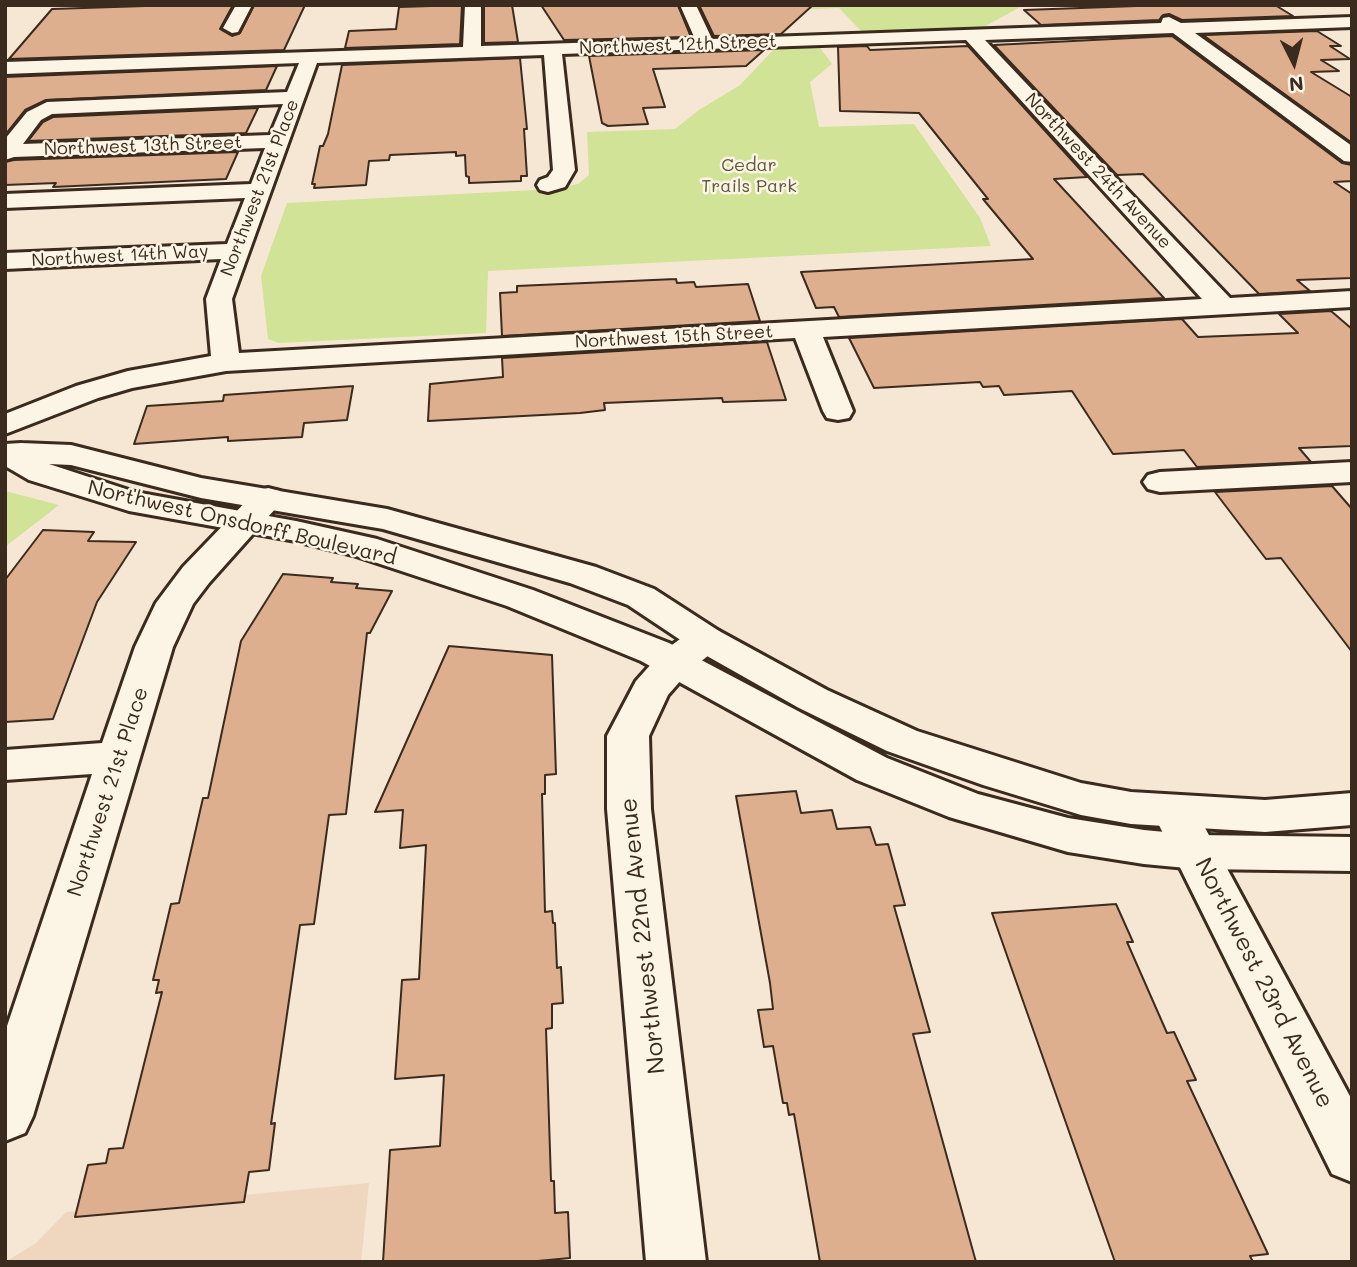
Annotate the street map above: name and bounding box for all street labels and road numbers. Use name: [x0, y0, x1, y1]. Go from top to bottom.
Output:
street label: Northwest 12th Street: [579, 31, 777, 59]
street label: Northwest 24th Avenue: [1020, 89, 1176, 253]
street label: Northwest 21st Place: [216, 97, 304, 279]
street label: Northwest 13th Street: [44, 132, 242, 160]
street label: Northwest 14th Way: [31, 241, 209, 271]
street label: Northwest 15th Street: [574, 321, 774, 353]
street label: Northwest Onsdorff Boulevard: [85, 475, 399, 571]
street label: Northwest 21st Place: [62, 684, 154, 900]
street label: Northwest 22nd Avenue: [614, 797, 672, 1075]
street label: Northwest 23rd Avenue: [1188, 853, 1340, 1113]

